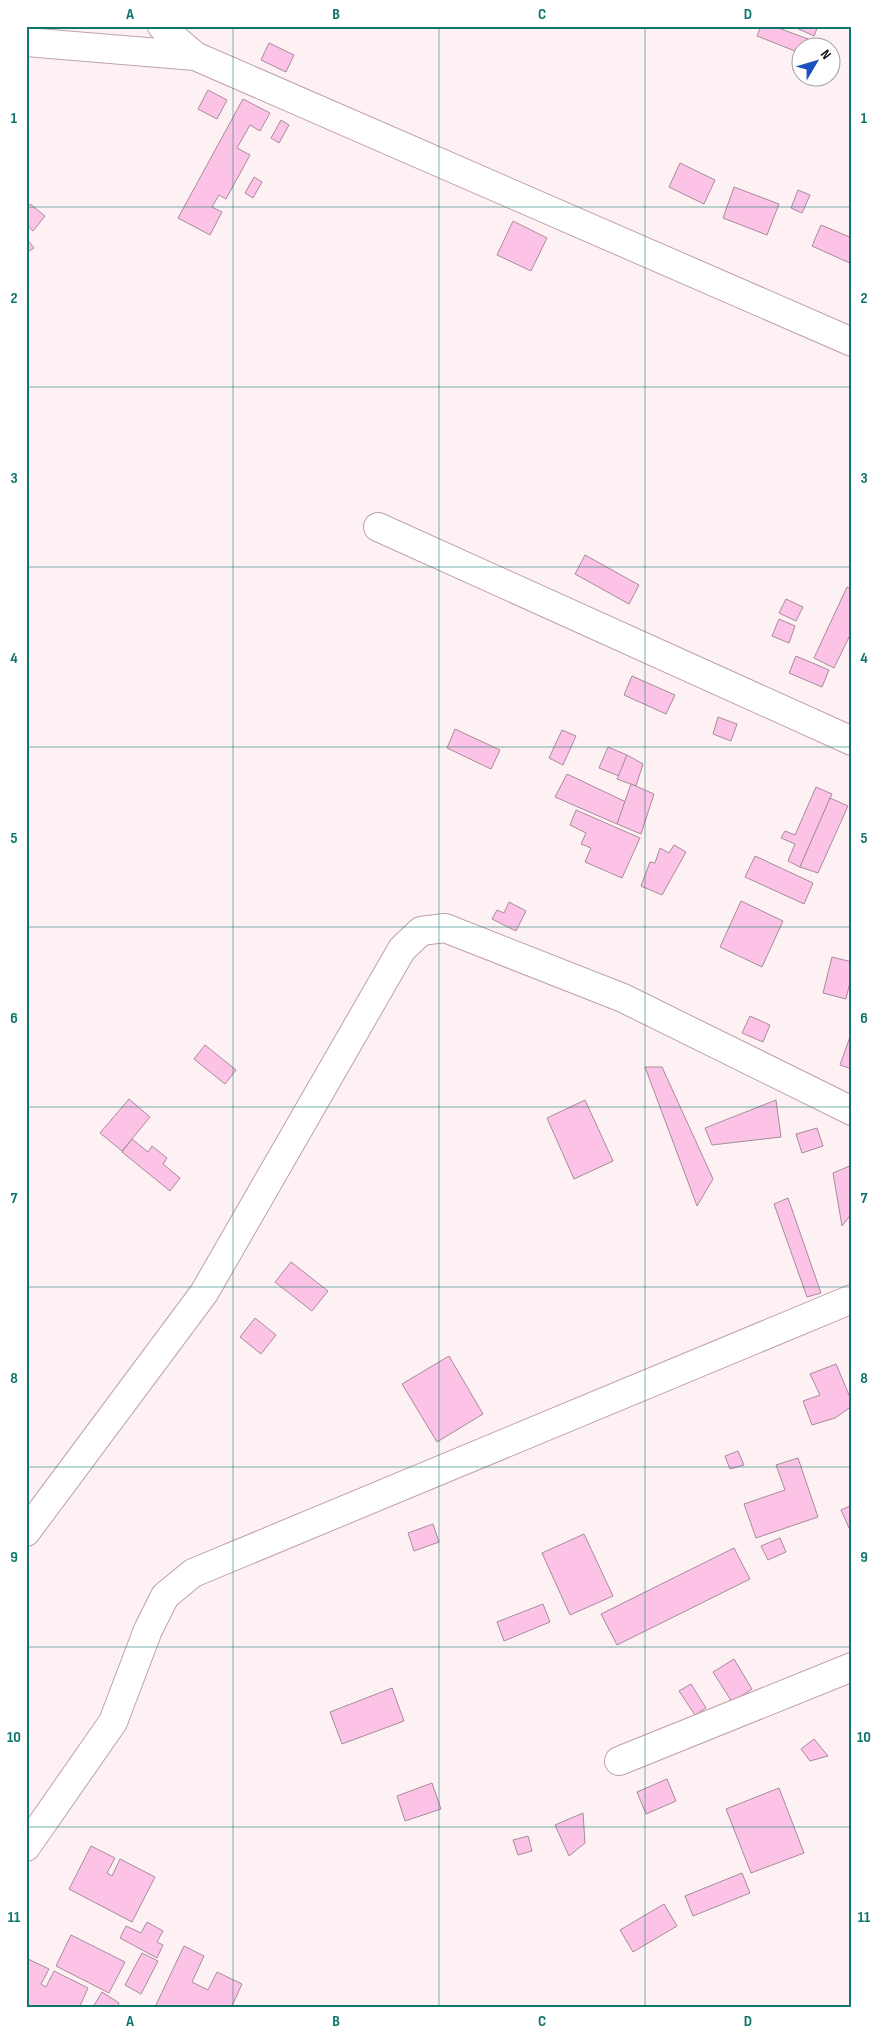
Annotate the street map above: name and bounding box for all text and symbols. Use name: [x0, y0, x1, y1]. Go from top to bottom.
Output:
text: A: [125, 5, 134, 24]
text: B: [332, 5, 340, 24]
text: C: [538, 5, 546, 24]
text: D: [744, 5, 752, 24]
north arrow: [790, 38, 840, 88]
text: N: [817, 46, 835, 62]
text: 1: [11, 109, 18, 128]
text: 1: [861, 109, 868, 128]
text: 2: [10, 289, 18, 308]
text: 2: [860, 289, 868, 308]
text: 3: [10, 469, 18, 488]
text: 3: [860, 469, 868, 488]
text: 4: [10, 649, 18, 668]
text: 4: [860, 649, 868, 668]
text: 5: [10, 829, 18, 848]
text: 5: [860, 829, 868, 848]
text: 6: [10, 1009, 18, 1028]
text: 6: [860, 1009, 868, 1028]
text: 7: [11, 1189, 18, 1208]
text: 7: [861, 1189, 868, 1208]
text: 8: [10, 1369, 18, 1388]
text: 8: [860, 1369, 868, 1388]
text: 9: [10, 1548, 18, 1567]
text: 9: [860, 1548, 868, 1567]
text: 10: [7, 1728, 21, 1747]
text: 10: [857, 1728, 871, 1747]
text: 11: [8, 1908, 21, 1927]
text: 11: [858, 1908, 871, 1927]
text: A: [125, 2012, 134, 2031]
text: B: [332, 2012, 340, 2031]
text: C: [538, 2012, 546, 2031]
text: D: [744, 2012, 752, 2031]

